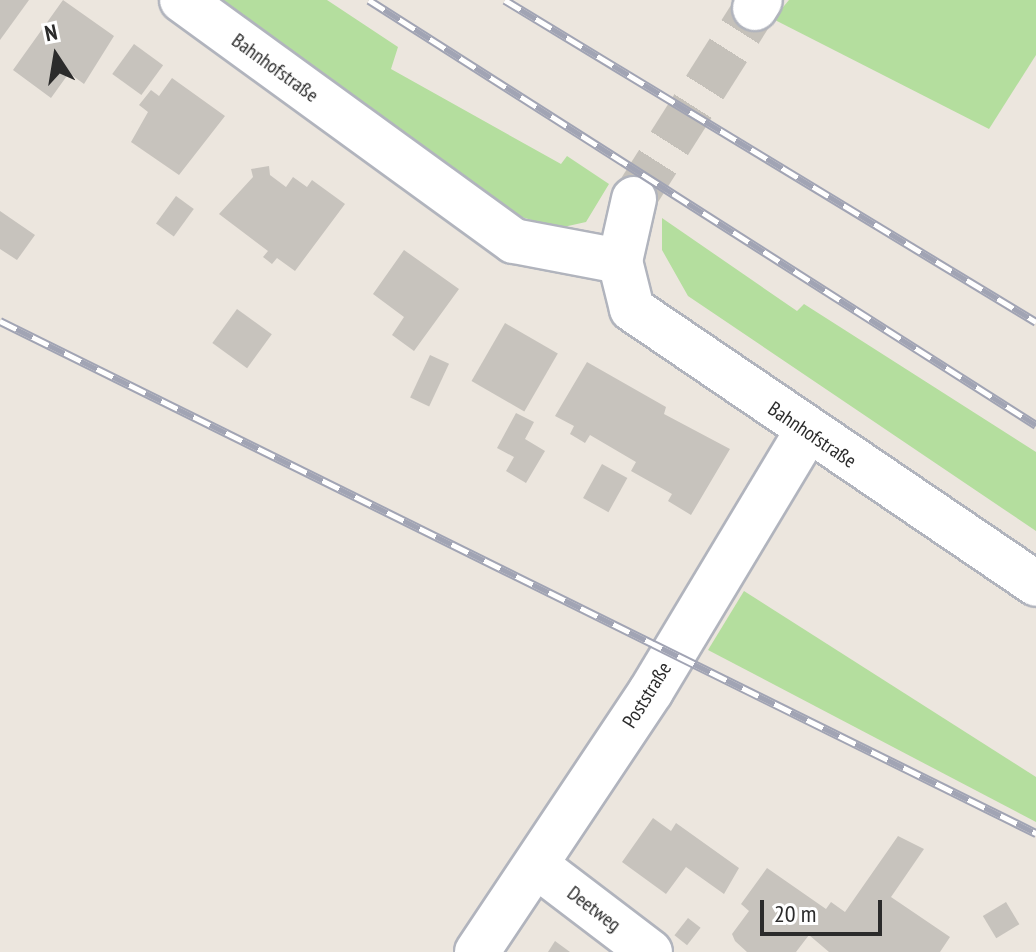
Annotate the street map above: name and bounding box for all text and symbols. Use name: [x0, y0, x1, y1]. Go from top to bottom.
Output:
north arrow: [16, 16, 96, 96]
text: N: [42, 18, 60, 47]
street label: Bahnhofstraße: [227, 29, 323, 107]
street label: Bahnhofstraße: [763, 397, 861, 473]
street label: Poststraße: [617, 658, 677, 732]
street label: Deetweg: [563, 881, 625, 937]
scale bar: [764, 884, 886, 934]
text: 20 m: [774, 898, 816, 929]

